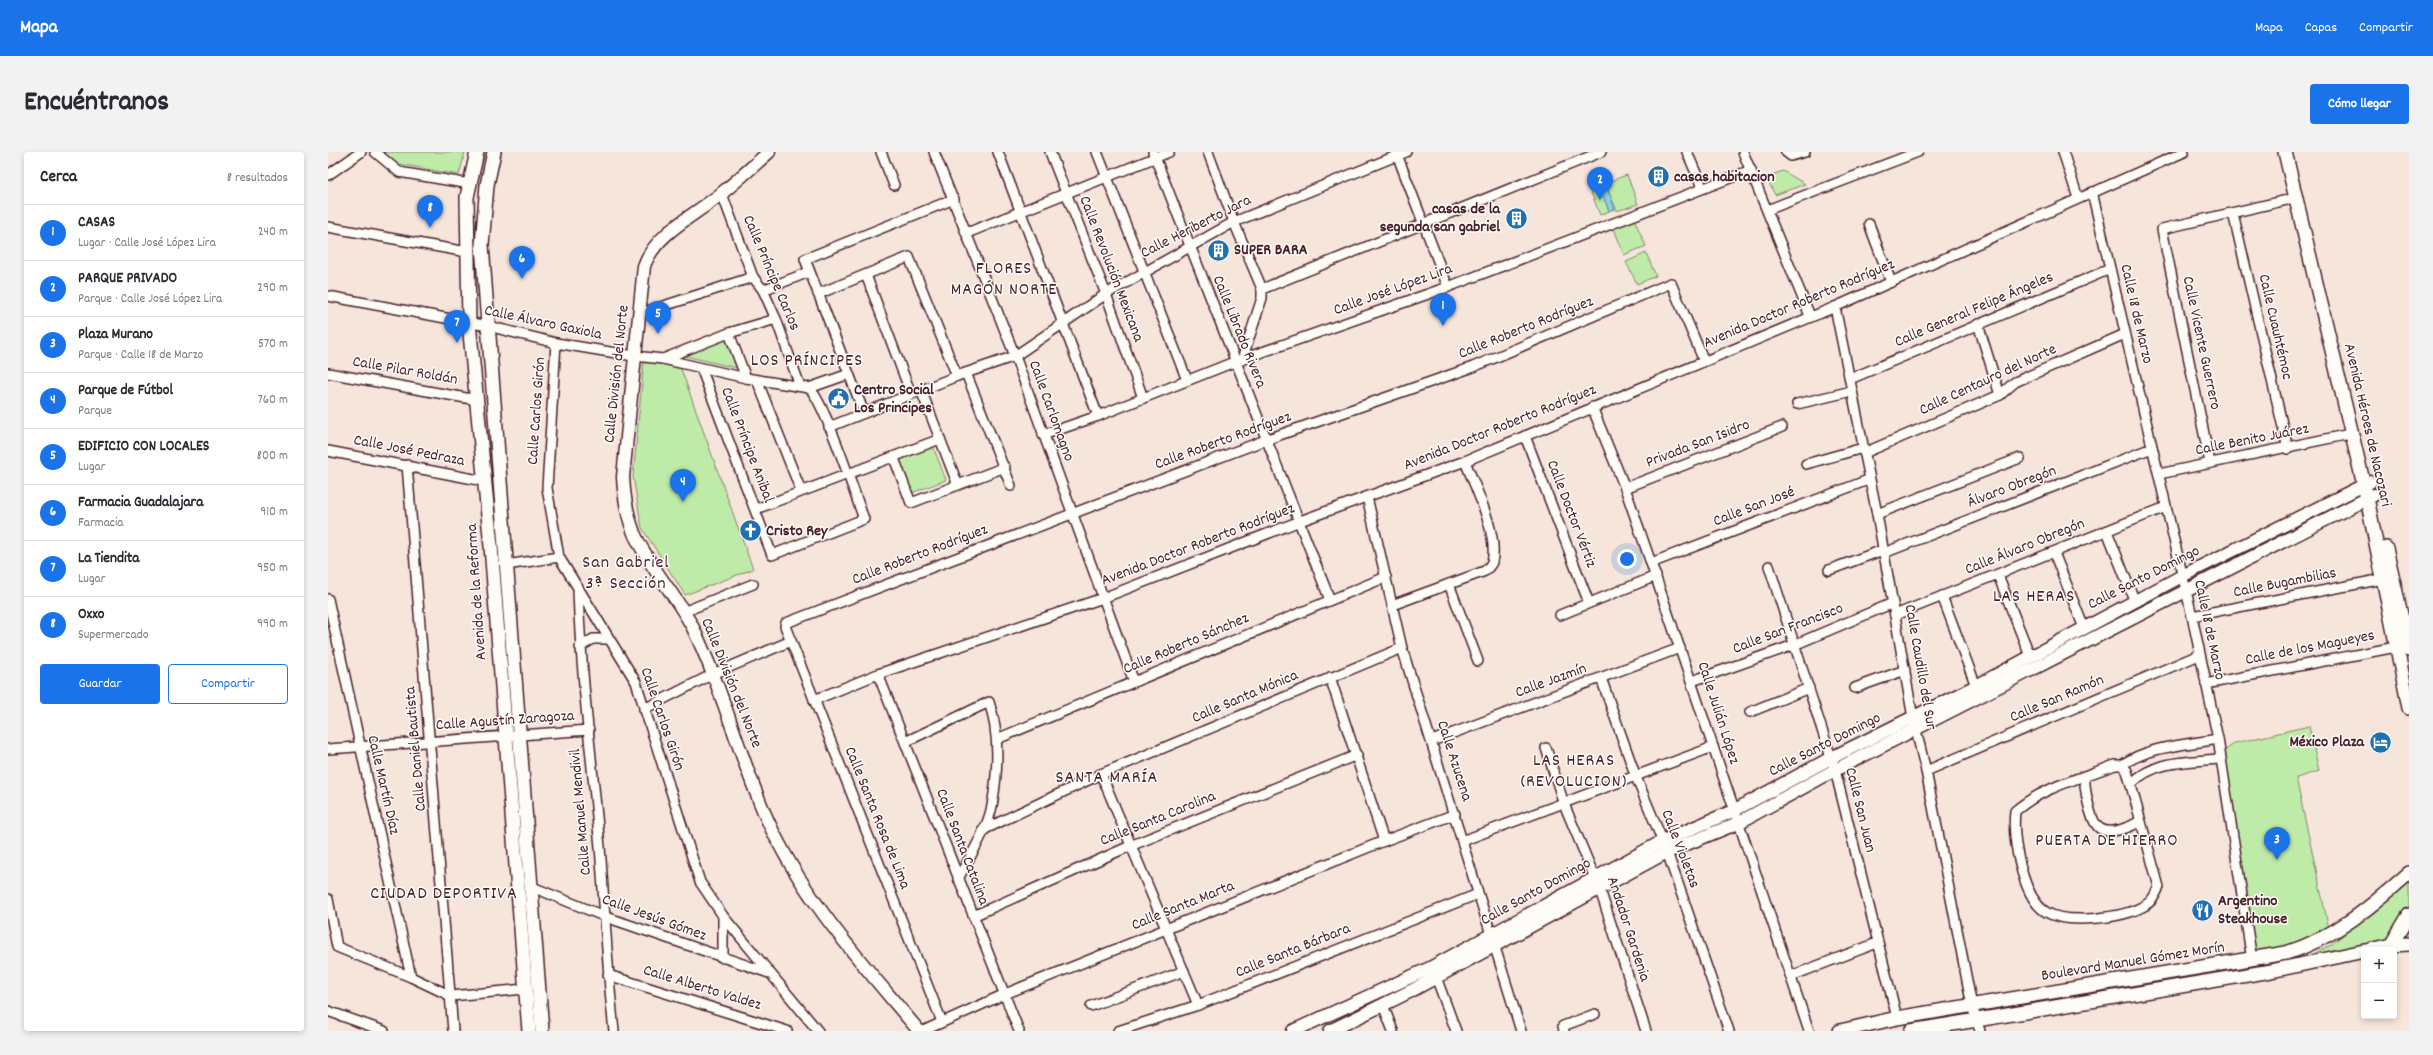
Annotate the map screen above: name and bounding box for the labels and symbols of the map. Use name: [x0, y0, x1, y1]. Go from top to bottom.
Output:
building icon: casas habitacion: [1646, 164, 1672, 190]
place label: casas habitacion: [1674, 166, 1775, 189]
pin: 2: [1587, 167, 1613, 200]
street label: Calle Heriberto Jara: [1137, 189, 1256, 265]
street label: Calle Revolución Mexicana: [1073, 193, 1150, 346]
pin: 8: [417, 195, 443, 228]
place label: casas de la segunda san gabriel: [1380, 198, 1501, 239]
building icon: casas de la segunda san gabriel: [1503, 205, 1529, 231]
street label: Calle Príncipe Carlos: [736, 212, 806, 335]
building icon: SUPER BARA: [1206, 237, 1232, 263]
place label: SUPER BARA: [1234, 239, 1308, 262]
pin: 6: [509, 246, 535, 279]
street label: Avenida Doctor Roberto Rodríguez: [1700, 253, 1898, 355]
district label: FLORES MAGÓN NORTE: [951, 257, 1057, 303]
street label: Calle José López Lira: [1330, 258, 1456, 322]
street label: Calle 18 de Marzo: [2113, 262, 2159, 366]
street label: Calle General Felipe Ángeles: [1891, 266, 2057, 354]
street label: Calle Librado Rivera: [1206, 272, 1272, 392]
street label: Calle Cuauhtémoc: [2252, 272, 2298, 382]
street label: Calle Vicente Guerrero: [2176, 274, 2226, 412]
street label: Calle Roberto Rodríguez: [1455, 290, 1597, 366]
pin: 1: [1430, 293, 1456, 326]
street label: Calle Álvaro Gaxiola: [482, 299, 604, 347]
pin: 5: [645, 301, 671, 334]
street label: Calle División del Norte: [598, 304, 636, 444]
pin: 7: [444, 310, 470, 343]
street label: Calle Centauro del Norte: [1916, 338, 2060, 422]
street label: Avenida Héroes de Nacozari: [2337, 341, 2397, 509]
district label: LOS PRÍNCIPES: [751, 349, 863, 374]
street label: Calle Pilar Roldán: [351, 350, 459, 392]
street label: Calle Carlos Girón: [522, 356, 552, 466]
street label: Calle Carlomagno: [1022, 357, 1080, 465]
place label: Centro Social Los Principes: [854, 379, 934, 420]
street label: Avenida Doctor Roberto Rodríguez: [1400, 379, 1600, 477]
street label: Calle Príncipe Anibal: [714, 384, 780, 506]
public building icon: Centro Social Los Principes: [825, 386, 851, 412]
street label: Calle Roberto Rodríguez: [1152, 406, 1294, 476]
street label: Privada San Isidro: [1643, 414, 1753, 474]
street label: Calle Benito Juárez: [2193, 418, 2311, 462]
street label: Calle José Pedraza: [351, 429, 467, 473]
street label: Calle Doctor Vértiz: [1540, 457, 1602, 571]
street label: Álvaro Obregón: [1964, 459, 2060, 515]
pin: 4: [670, 469, 696, 502]
street label: Calle San José: [1710, 481, 1798, 533]
street label: Avenida Doctor Roberto Rodríguez: [1098, 497, 1298, 593]
street label: Calle Álvaro Obregón: [1962, 512, 2088, 582]
church icon: Cristo Rey: [738, 518, 764, 544]
street label: Calle Roberto Rodríguez: [849, 519, 991, 591]
place label: Cristo Rey: [766, 520, 829, 543]
street label: Avenida de la Reforma: [461, 523, 493, 661]
street label: Calle Santo Domingo: [2084, 540, 2204, 616]
your location: [1617, 549, 1637, 569]
district label: San Gabriel 3ª Sección: [582, 551, 670, 597]
street label: Calle Bugambilias: [2231, 562, 2339, 604]
street label: Calle 18 de Marzo: [2187, 578, 2231, 682]
district label: LAS HERAS: [1993, 585, 2075, 610]
street label: Calle San Francisco: [1729, 597, 1847, 661]
street label: Calle Caudillo del Sur: [1898, 603, 1942, 731]
street label: Calle Roberto Sánchez: [1120, 607, 1252, 681]
street label: Calle División del Norte: [694, 615, 768, 751]
street label: Calle de los Magueyes: [2243, 624, 2377, 672]
street label: Calle Jazmín: [1512, 657, 1590, 705]
street label: Calle Julián López: [1691, 659, 1745, 767]
street label: Calle Carlos Girón: [634, 664, 690, 774]
street label: Calle Santa Mónica: [1188, 664, 1302, 730]
street label: Calle San Ramón: [2006, 669, 2108, 729]
street label: Calle Daniel Bautista: [399, 685, 433, 812]
street label: Calle Agustín Zaragoza: [435, 705, 575, 737]
street label: Calle Santo Domingo: [1765, 707, 1885, 783]
street label: Calle Azucena: [1430, 718, 1478, 805]
hotel icon: México Plaza: [2367, 729, 2393, 755]
place label: México Plaza: [2289, 731, 2365, 754]
street label: Calle Martín Díaz: [360, 733, 406, 837]
street label: Calle Santa Rosa de Lima: [838, 743, 916, 893]
street label: Calle Manuel Mendivil: [564, 748, 598, 876]
district label: LAS HERAS (REVOLUCION): [1521, 749, 1627, 795]
street label: Calle San Juan: [1838, 765, 1882, 855]
district label: SANTA MARÍA: [1056, 766, 1158, 791]
street label: Calle Santa Catalina: [929, 785, 995, 909]
street label: Calle Santa Carolina: [1097, 785, 1220, 853]
street label: Calle Violetas: [1654, 806, 1706, 892]
pin: 3: [2264, 827, 2290, 860]
district label: PUERTA DE HIERRO: [2035, 829, 2179, 854]
street label: Calle Santo Domingo: [1477, 852, 1595, 932]
street label: Andador Gardenia: [1600, 873, 1656, 985]
street label: Calle Santa Marta: [1128, 875, 1238, 937]
district label: CIUDAD DEPORTIVA: [370, 882, 518, 907]
street label: Calle Jesús Gómez: [598, 888, 710, 948]
place label: Argentino Steakhouse: [2218, 890, 2287, 931]
restaurant icon: Argentino Steakhouse: [2190, 897, 2216, 923]
street label: Calle Santa Bárbara: [1232, 917, 1354, 985]
street label: Boulevard Manuel Gómez Morín: [2040, 936, 2226, 988]
street label: Calle Alberto Valdez: [640, 959, 764, 1017]

